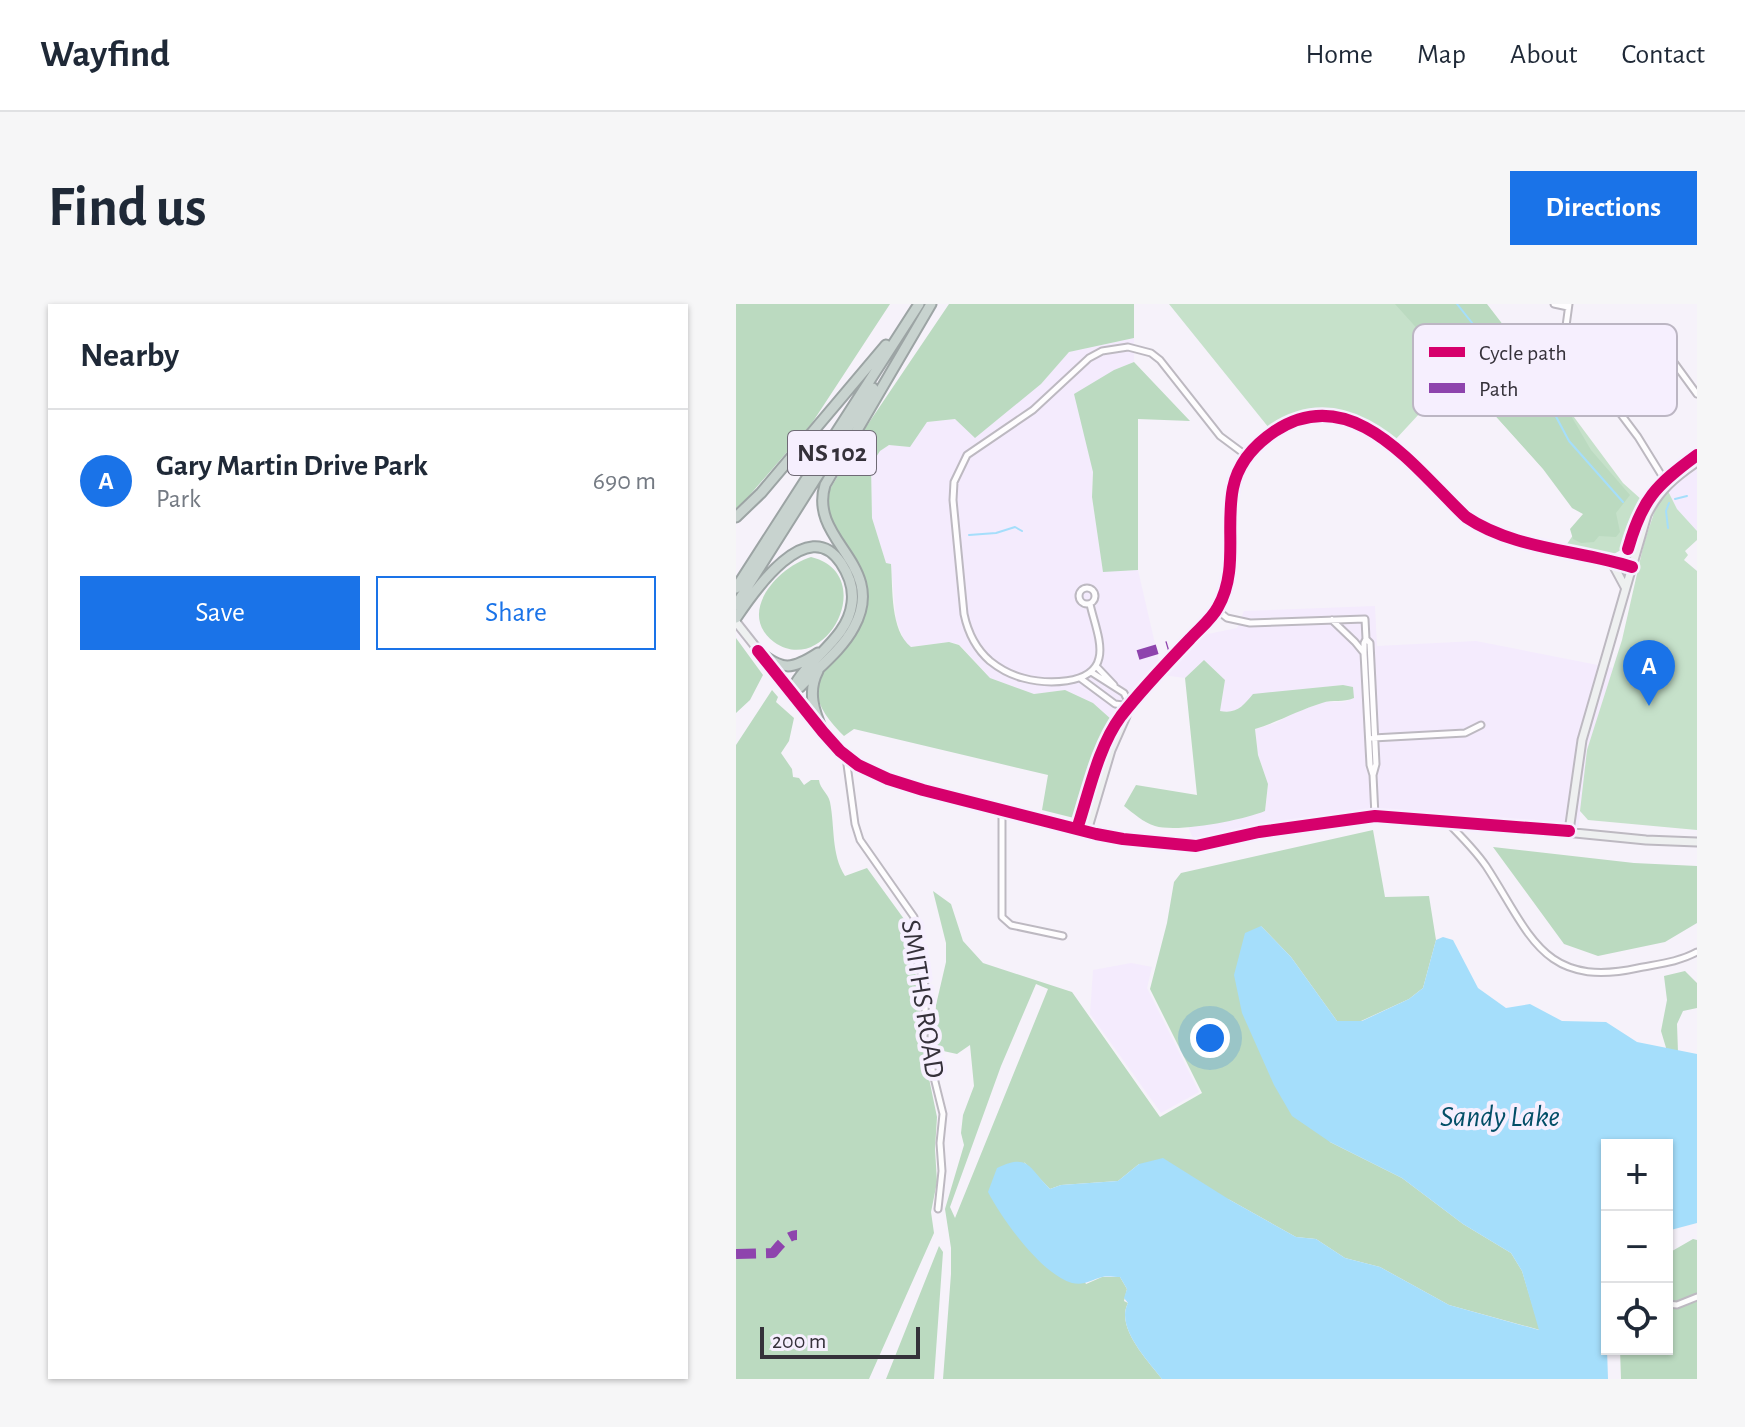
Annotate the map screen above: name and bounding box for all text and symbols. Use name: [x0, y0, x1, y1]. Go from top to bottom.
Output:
text: Wayfind: [40, 36, 170, 74]
text: Home: [1306, 41, 1373, 69]
text: Map: [1417, 41, 1466, 69]
text: About: [1510, 41, 1578, 69]
text: Contact: [1622, 41, 1705, 69]
button: Directions: [1510, 171, 1697, 245]
text: Find us: [48, 180, 206, 236]
legend: [1413, 324, 1677, 416]
text: Nearby: [80, 339, 179, 373]
text: Cycle path: [1479, 342, 1567, 364]
text: Path: [1479, 378, 1519, 400]
road number: NS 102: [788, 431, 876, 475]
text: Gary Martin Drive Park: [156, 451, 428, 481]
text: A: [98, 468, 114, 494]
text: 690 m: [593, 468, 656, 494]
text: Park: [156, 486, 201, 512]
button: Save: [80, 576, 360, 650]
button: Share: [376, 576, 656, 650]
pin: A: [1623, 640, 1675, 706]
street label: SMITHS ROAD: [896, 918, 948, 1080]
your location: [1190, 1018, 1230, 1058]
water label: Sandy Lake: [1440, 1102, 1560, 1132]
map controls: [1601, 1139, 1673, 1355]
button: +: [1601, 1139, 1673, 1211]
button: −: [1601, 1211, 1673, 1283]
button: locate: [1601, 1283, 1673, 1355]
scale bar: [760, 1323, 920, 1359]
text: 200 m: [772, 1330, 826, 1352]

